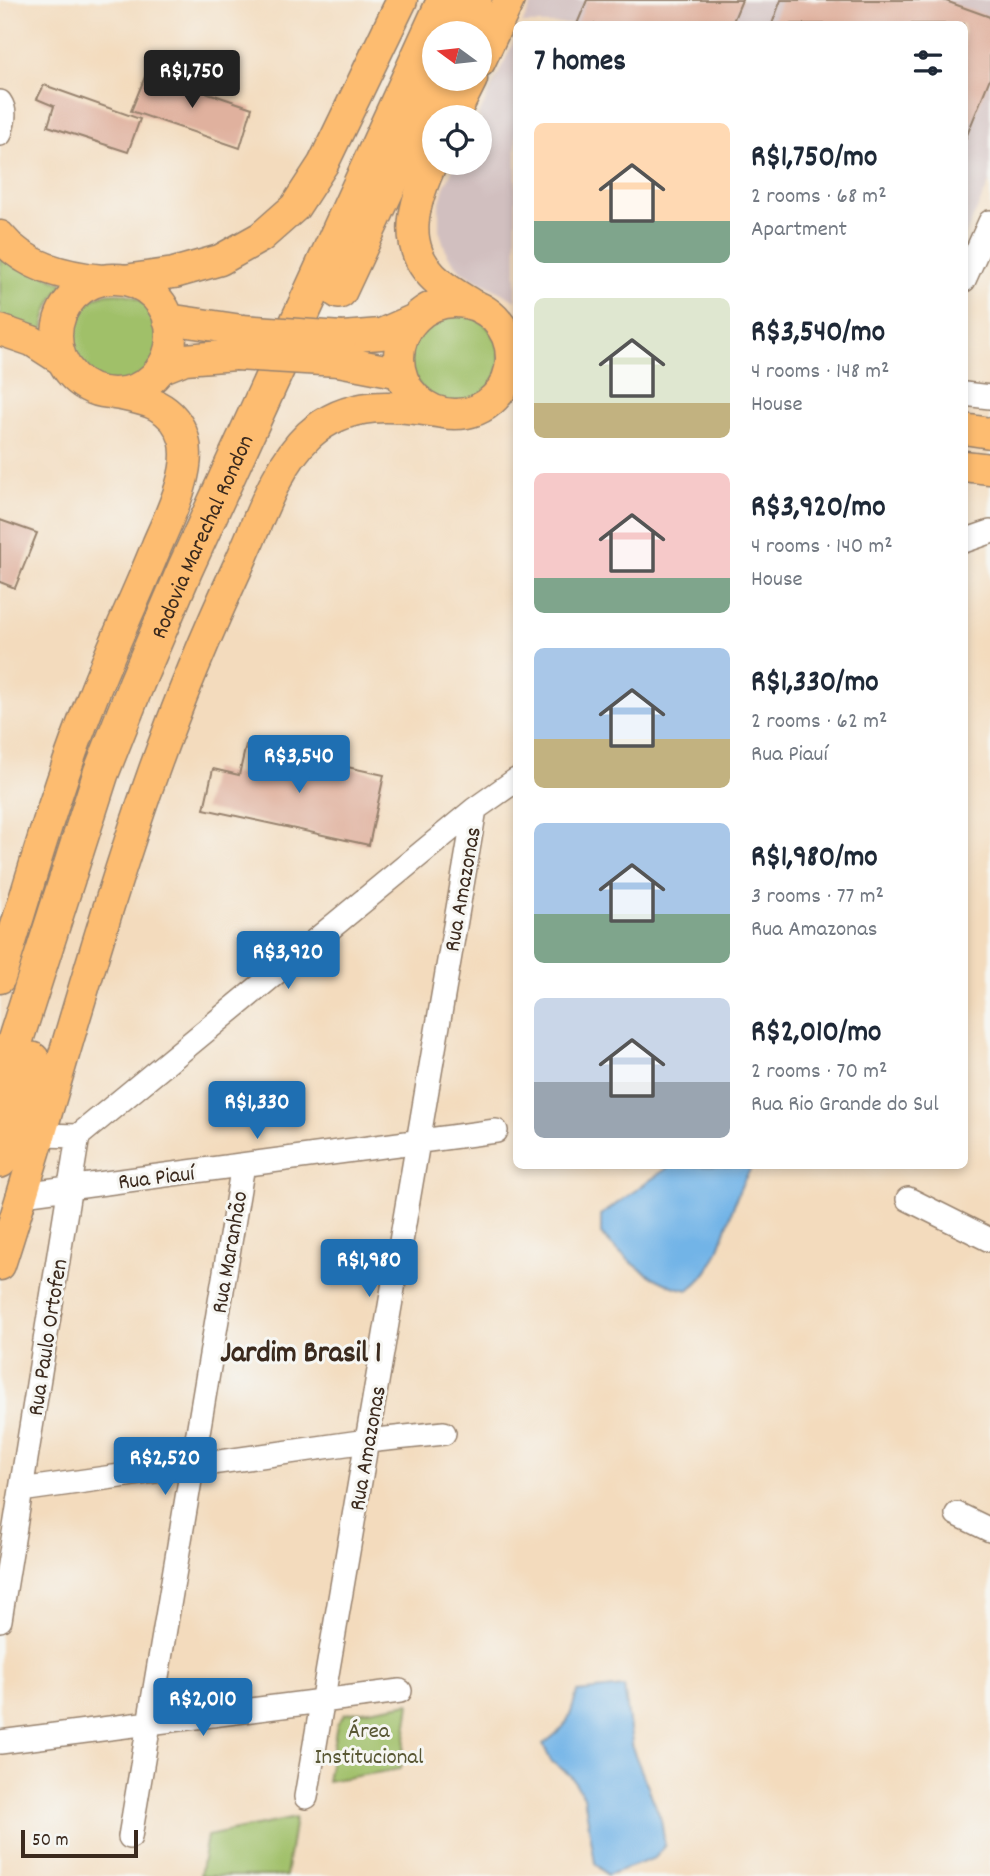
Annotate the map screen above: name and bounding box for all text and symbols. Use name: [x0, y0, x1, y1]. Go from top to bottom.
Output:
north arrow: [422, 21, 492, 91]
map controls: [422, 21, 492, 175]
text: 7 homes: [534, 42, 626, 85]
icon: filters: [909, 44, 947, 82]
pin: R$1,750: [127, 50, 257, 110]
text: R$1,750: [160, 56, 224, 89]
button: locate: [422, 105, 492, 175]
text: R$1,750/mo: [751, 138, 877, 181]
icon: home: [590, 151, 674, 235]
text: 2 rooms · 68 m²: [751, 181, 887, 214]
text: Apartment: [751, 214, 847, 247]
text: R$3,540/mo: [751, 313, 885, 356]
icon: home: [590, 326, 674, 410]
text: 4 rooms · 148 m²: [751, 356, 889, 389]
text: House: [751, 389, 803, 422]
street label: Rodovia Marechal Rondon: [144, 430, 264, 645]
text: R$3,920/mo: [751, 488, 886, 531]
icon: home: [590, 501, 674, 585]
text: 4 rooms · 140 m²: [751, 531, 893, 564]
text: House: [751, 564, 803, 597]
text: R$1,330/mo: [751, 663, 879, 706]
icon: home: [590, 676, 674, 760]
text: 2 rooms · 62 m²: [751, 706, 887, 739]
pin: R$3,540: [234, 736, 364, 795]
text: Rua Piauí: [751, 739, 828, 772]
text: R$3,540: [264, 741, 334, 774]
street label: Rua Amazonas: [437, 825, 492, 955]
text: R$1,980/mo: [751, 838, 878, 881]
icon: home: [590, 851, 674, 935]
text: 3 rooms · 77 m²: [751, 881, 884, 914]
text: Rua Amazonas: [751, 914, 877, 947]
pin: R$3,920: [223, 932, 353, 991]
text: R$3,920: [253, 937, 323, 970]
text: R$2,010/mo: [751, 1013, 881, 1056]
icon: home: [590, 1026, 674, 1110]
text: 2 rooms · 70 m²: [751, 1056, 887, 1089]
pin: R$1,330: [192, 1082, 322, 1141]
text: R$1,330: [224, 1087, 290, 1120]
text: Rua Rio Grande do Sul: [751, 1089, 939, 1122]
street label: Rua Piauí: [116, 1158, 198, 1201]
street label: Rua Maranhão: [204, 1189, 258, 1316]
pin: R$1,980: [304, 1240, 434, 1299]
text: R$1,980: [337, 1245, 401, 1278]
street label: Rua Paulo Ortofen: [21, 1257, 78, 1418]
district label: Jardim Brasil 1: [220, 1334, 382, 1377]
street label: Rua Amazonas: [342, 1384, 397, 1514]
pin: R$2,520: [100, 1438, 230, 1497]
text: R$2,520: [130, 1443, 200, 1476]
pin: R$2,010: [138, 1678, 268, 1738]
text: R$2,010: [169, 1684, 237, 1717]
park label: Área Institucional: [314, 1716, 424, 1775]
scale bar: [21, 1827, 138, 1859]
text: 50 m: [32, 1828, 69, 1855]

